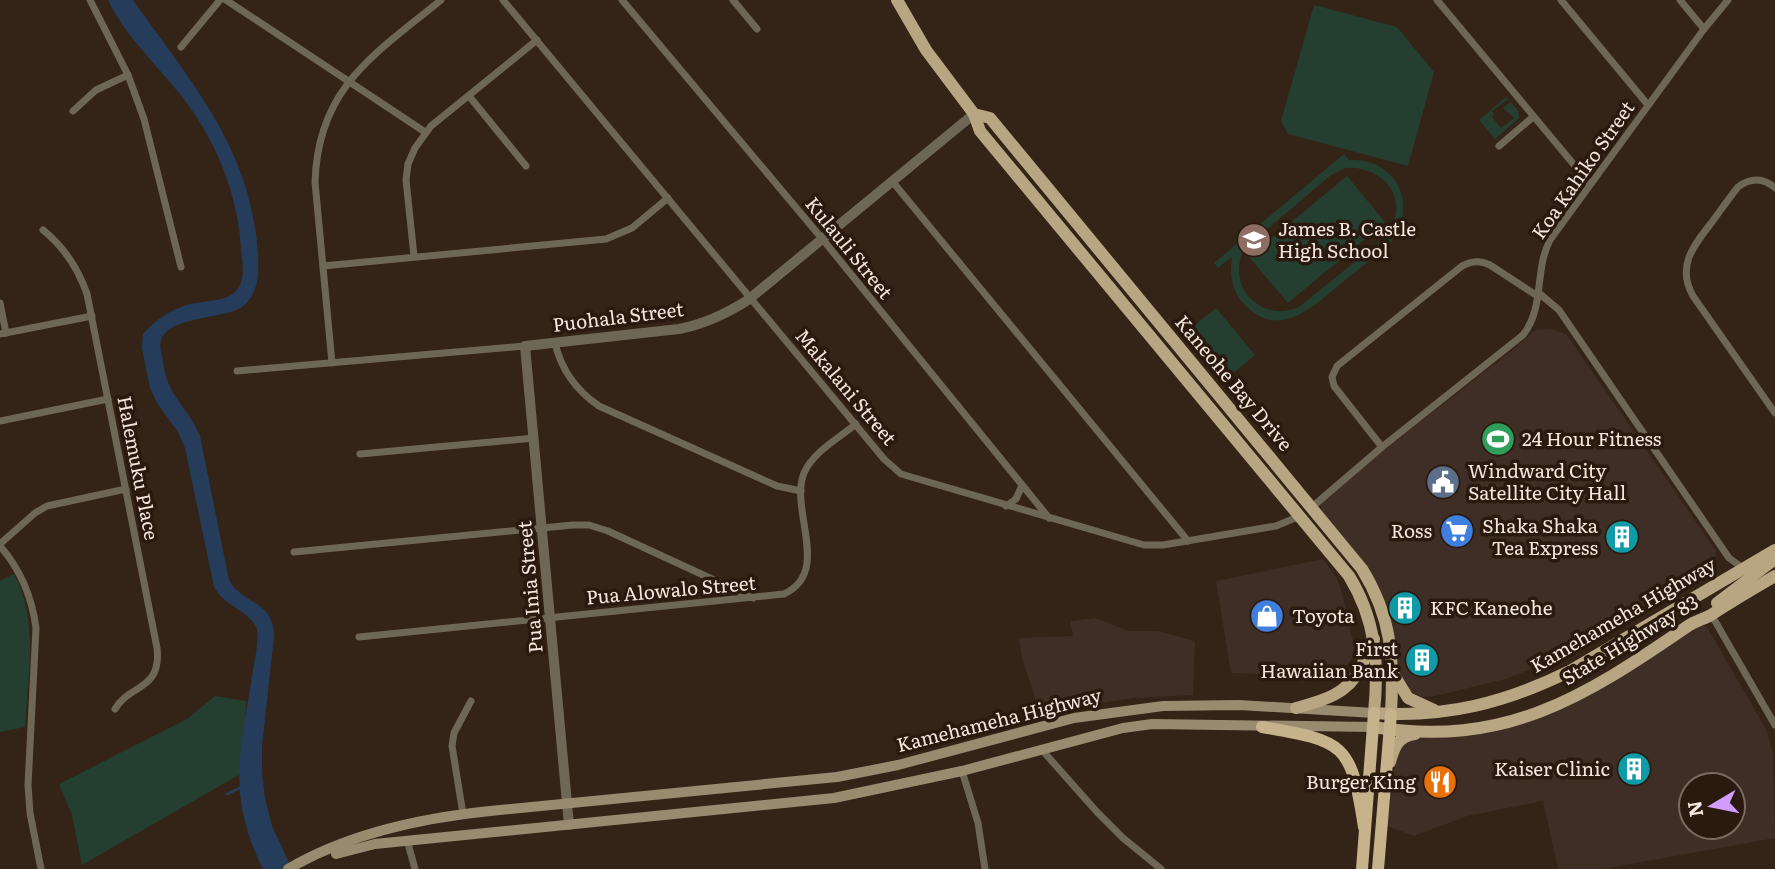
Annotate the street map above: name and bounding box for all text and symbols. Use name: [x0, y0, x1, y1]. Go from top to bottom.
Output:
street label: Koa Kahiko Street: [1524, 94, 1641, 244]
street label: Kulauli Street: [800, 190, 900, 305]
place label: James B. Castle High School: [1278, 214, 1416, 264]
school or university icon: James B. Castle High School: [1235, 221, 1273, 259]
street label: Puohala Street: [551, 294, 685, 338]
street label: Kaneohe Bay Drive: [1169, 308, 1300, 456]
street label: Makalani Street: [790, 322, 904, 451]
street label: Halemuku Place: [111, 393, 167, 542]
sports icon: 24 Hour Fitness: [1479, 420, 1517, 458]
place label: 24 Hour Fitness: [1522, 424, 1662, 452]
place label: Windward City Satellite City Hall: [1468, 456, 1626, 506]
public building icon: Windward City Satellite City Hall: [1424, 463, 1462, 501]
place label: Shaka Shaka Tea Express: [1482, 511, 1599, 561]
supermarket icon: Ross: [1438, 512, 1476, 550]
place label: Ross: [1391, 516, 1432, 544]
building icon: Shaka Shaka Tea Express: [1603, 518, 1641, 556]
street label: Pua Inia Street: [509, 519, 549, 654]
street label: Kamehameha Highway: [1525, 549, 1720, 679]
street label: Pua Alowalo Street: [585, 568, 757, 610]
street label: State Highway 83: [1556, 587, 1703, 691]
building icon: KFC Kaneohe: [1386, 589, 1424, 627]
place label: KFC Kaneohe: [1430, 593, 1553, 621]
shop icon: Toyota: [1248, 597, 1286, 635]
place label: Toyota: [1292, 601, 1355, 629]
place label: First Hawaiian Bank: [1260, 634, 1398, 684]
building icon: First Hawaiian Bank: [1403, 641, 1441, 679]
street label: Kamehameha Highway: [893, 680, 1104, 758]
building icon: Kaiser Clinic: [1615, 750, 1653, 788]
place label: Kaiser Clinic: [1494, 754, 1610, 782]
restaurant icon: Burger King: [1421, 763, 1459, 801]
place label: Burger King: [1306, 767, 1416, 795]
north arrow: [1677, 771, 1747, 841]
text: N: [1679, 799, 1709, 819]

